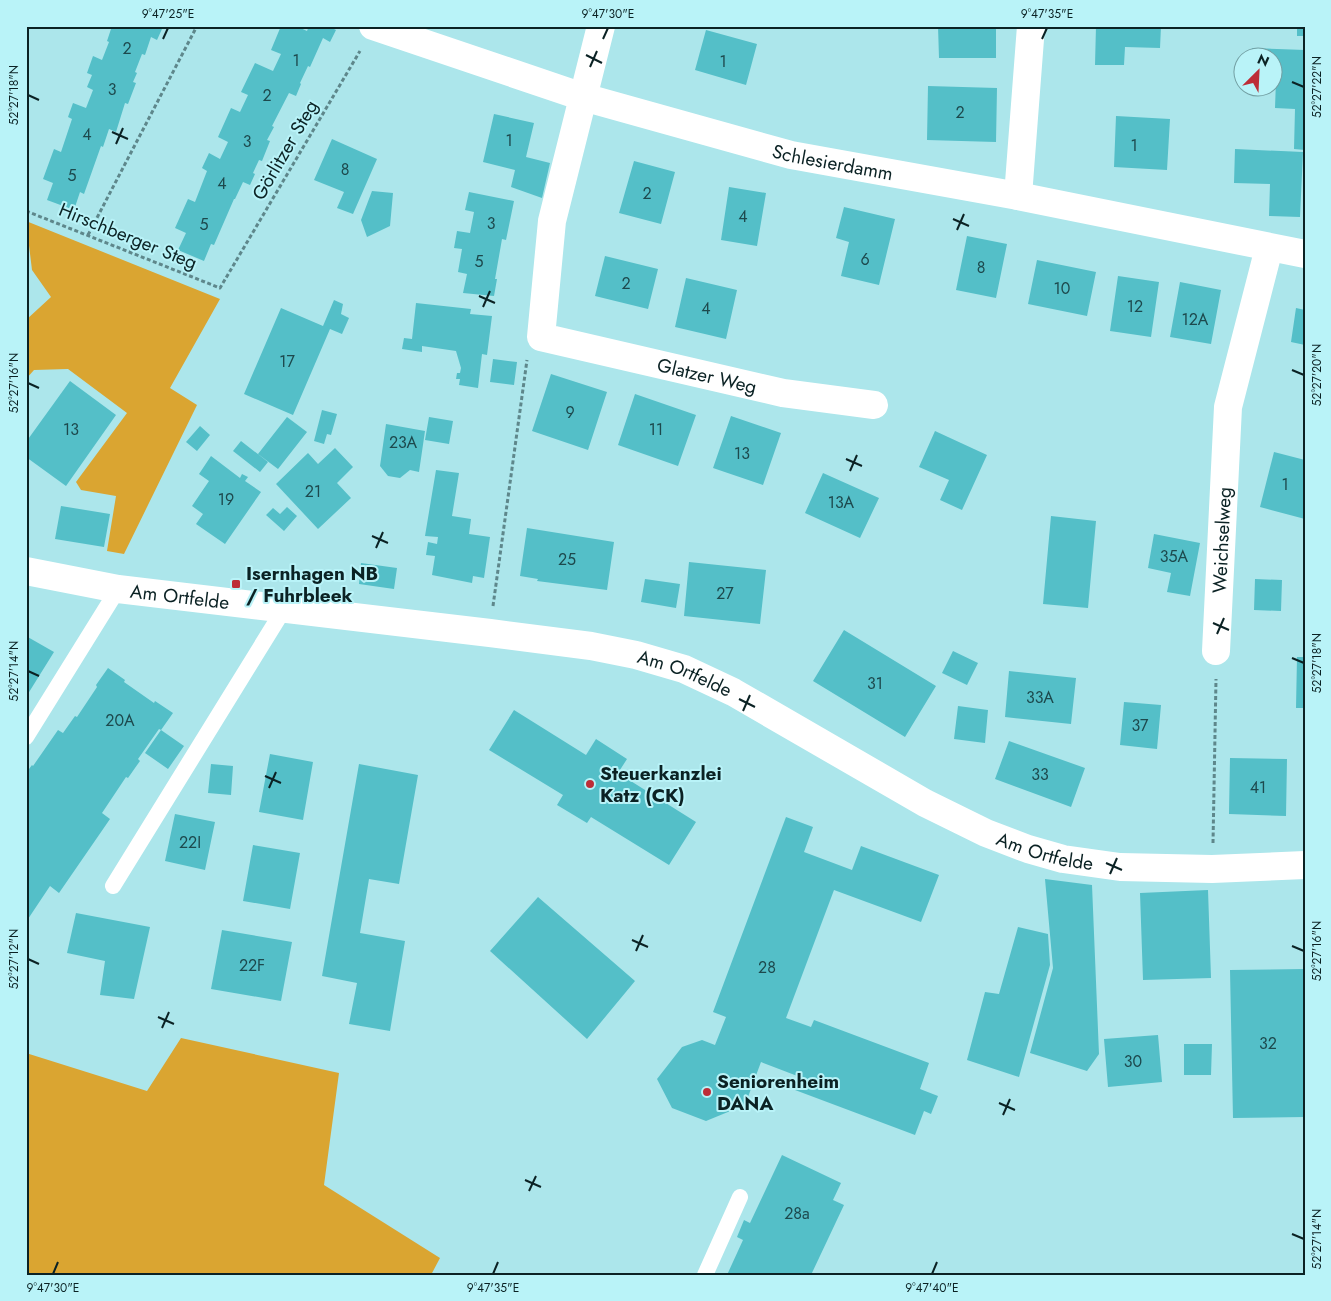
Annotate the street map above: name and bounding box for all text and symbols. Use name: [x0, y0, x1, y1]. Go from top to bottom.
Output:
text: 9°47'25"E: [142, 5, 194, 23]
text: 9°47'30"E: [582, 5, 634, 23]
text: 9°47'35"E: [1021, 5, 1073, 23]
house number: 2: [122, 37, 132, 60]
north arrow: [1234, 48, 1284, 98]
house number: 1: [292, 49, 300, 72]
text: N: [1254, 49, 1272, 72]
house number: 1: [719, 50, 727, 73]
text: 52°27'22"N: [1308, 56, 1326, 118]
text: 52°27'18"N: [5, 65, 23, 125]
house number: 3: [108, 78, 117, 101]
house number: 2: [262, 84, 272, 107]
street label: Görlitzer Steg: [245, 95, 325, 205]
house number: 2: [955, 101, 965, 124]
house number: 4: [82, 123, 92, 146]
house number: 1: [505, 129, 513, 152]
house number: 3: [243, 130, 252, 153]
house number: 1: [1130, 134, 1138, 157]
street label: Schlesierdamm: [769, 137, 895, 187]
house number: 8: [341, 158, 349, 181]
house number: 5: [67, 164, 77, 187]
house number: 4: [217, 172, 227, 195]
house number: 2: [642, 182, 652, 205]
street label: Hirschberger Steg: [55, 196, 201, 276]
house number: 4: [738, 205, 748, 228]
house number: 3: [487, 212, 496, 235]
house number: 5: [199, 213, 209, 236]
house number: 6: [860, 248, 870, 271]
house number: 5: [474, 250, 484, 273]
house number: 8: [977, 256, 985, 279]
house number: 2: [621, 272, 631, 295]
house number: 10: [1054, 277, 1070, 300]
house number: 12: [1127, 295, 1143, 318]
house number: 4: [701, 297, 711, 320]
house number: 12A: [1182, 308, 1209, 331]
text: 52°27'20"N: [1308, 344, 1326, 406]
house number: 17: [279, 350, 295, 373]
street label: Glatzer Weg: [655, 351, 759, 400]
text: 52°27'16"N: [5, 353, 23, 413]
house number: 9: [565, 401, 575, 424]
house number: 13: [63, 418, 79, 441]
house number: 11: [649, 418, 663, 441]
house number: 23A: [389, 431, 418, 454]
house number: 13: [734, 442, 750, 465]
house number: 1: [1281, 473, 1289, 496]
house number: 21: [305, 480, 321, 503]
street label: Weichselweg: [1205, 486, 1238, 594]
house number: 19: [218, 488, 234, 511]
house number: 13A: [828, 491, 855, 514]
house number: 35A: [1160, 545, 1189, 568]
house number: 25: [558, 548, 576, 571]
place label: Isernhagen NB / Fuhrbleek: [246, 560, 378, 609]
street label: Am Ortfelde: [129, 577, 231, 616]
marker: Isernhagen NB / Fuhrbleek: [230, 578, 242, 590]
house number: 27: [716, 582, 734, 605]
text: 52°27'18"N: [1308, 633, 1326, 693]
text: 52°27'14"N: [5, 641, 23, 701]
street label: Am Ortfelde: [634, 643, 737, 703]
house number: 31: [867, 672, 883, 695]
house number: 33A: [1026, 686, 1054, 709]
house number: 20A: [105, 709, 135, 732]
house number: 37: [1132, 714, 1149, 737]
place label: Steuerkanzlei Katz (CK): [600, 760, 722, 809]
house number: 33: [1031, 763, 1049, 786]
house number: 41: [1250, 776, 1266, 799]
marker: Steuerkanzlei Katz (CK): [584, 778, 596, 790]
street label: Am Ortfelde: [993, 825, 1095, 877]
house number: 22I: [179, 831, 201, 854]
text: 52°27'16"N: [1308, 921, 1326, 981]
text: 52°27'12"N: [5, 929, 23, 989]
house number: 22F: [239, 954, 265, 977]
house number: 28: [758, 956, 776, 979]
house number: 32: [1259, 1032, 1277, 1055]
house number: 30: [1124, 1050, 1142, 1073]
place label: Seniorenheim DANA: [717, 1068, 839, 1117]
marker: Seniorenheim DANA: [701, 1086, 713, 1098]
house number: 28a: [784, 1202, 810, 1225]
text: 52°27'14"N: [1308, 1209, 1326, 1269]
text: 9°47'30"E: [27, 1279, 79, 1297]
text: 9°47'35"E: [467, 1279, 519, 1297]
text: 9°47'40"E: [905, 1279, 959, 1297]

